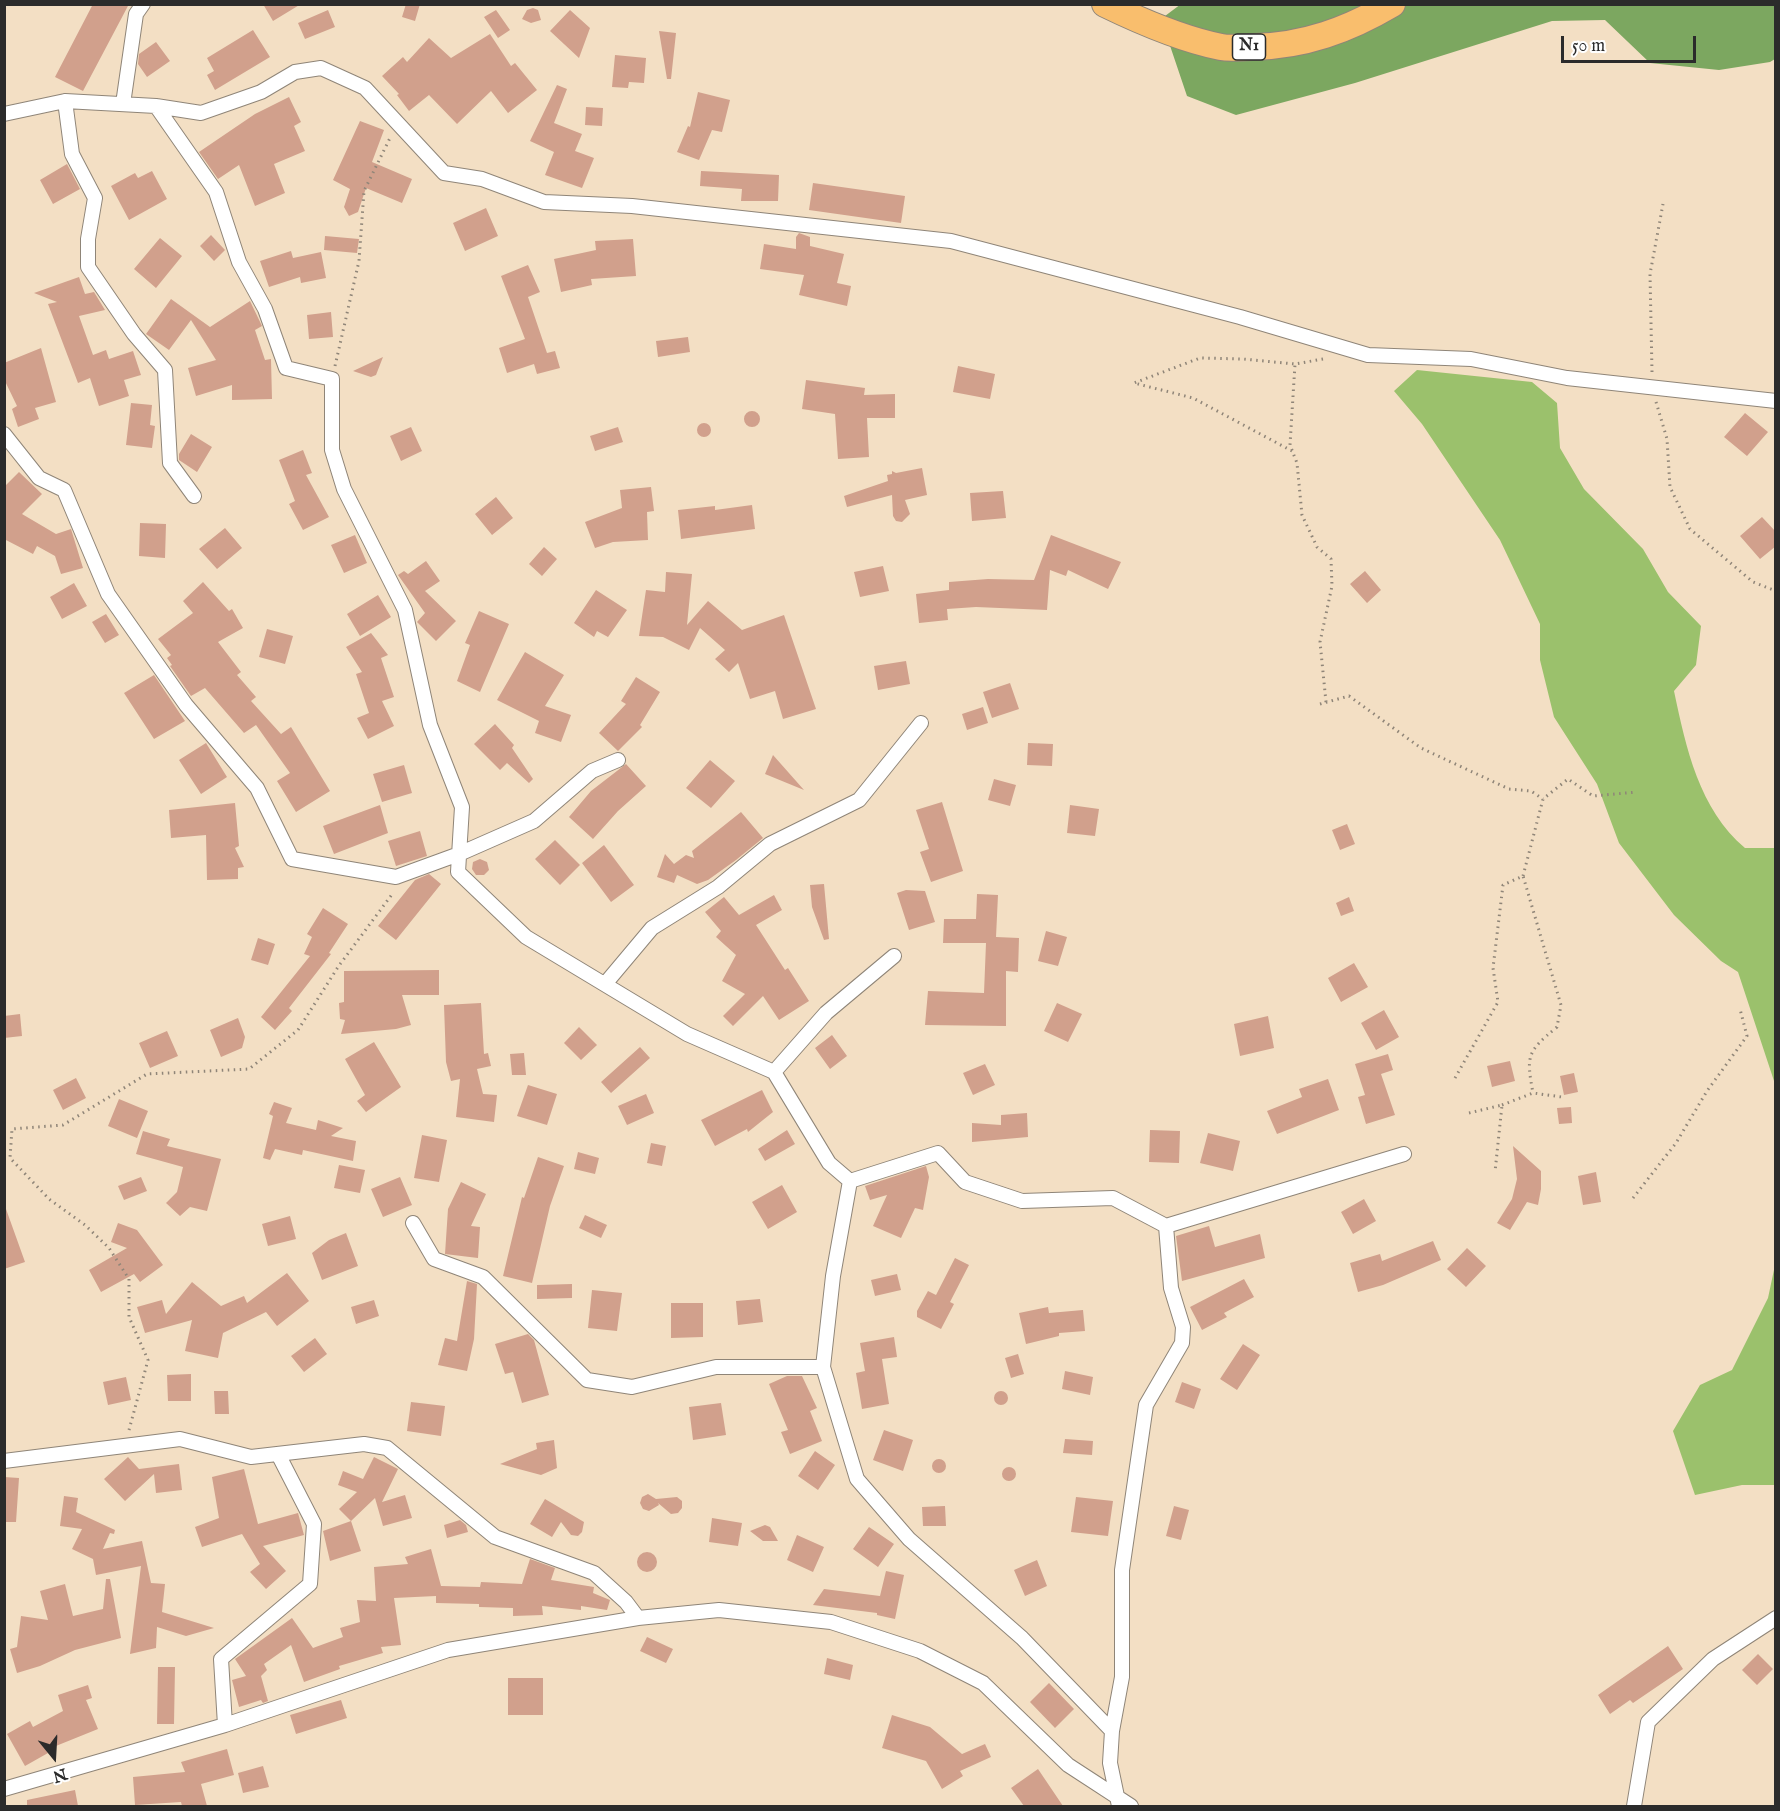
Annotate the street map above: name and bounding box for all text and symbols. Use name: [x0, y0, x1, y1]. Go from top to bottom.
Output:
scale bar: [1564, 24, 1699, 62]
road number: N1: [1232, 34, 1266, 60]
text: 50 m: [1572, 35, 1605, 58]
north arrow: [24, 1727, 84, 1787]
text: N: [50, 1762, 69, 1786]

